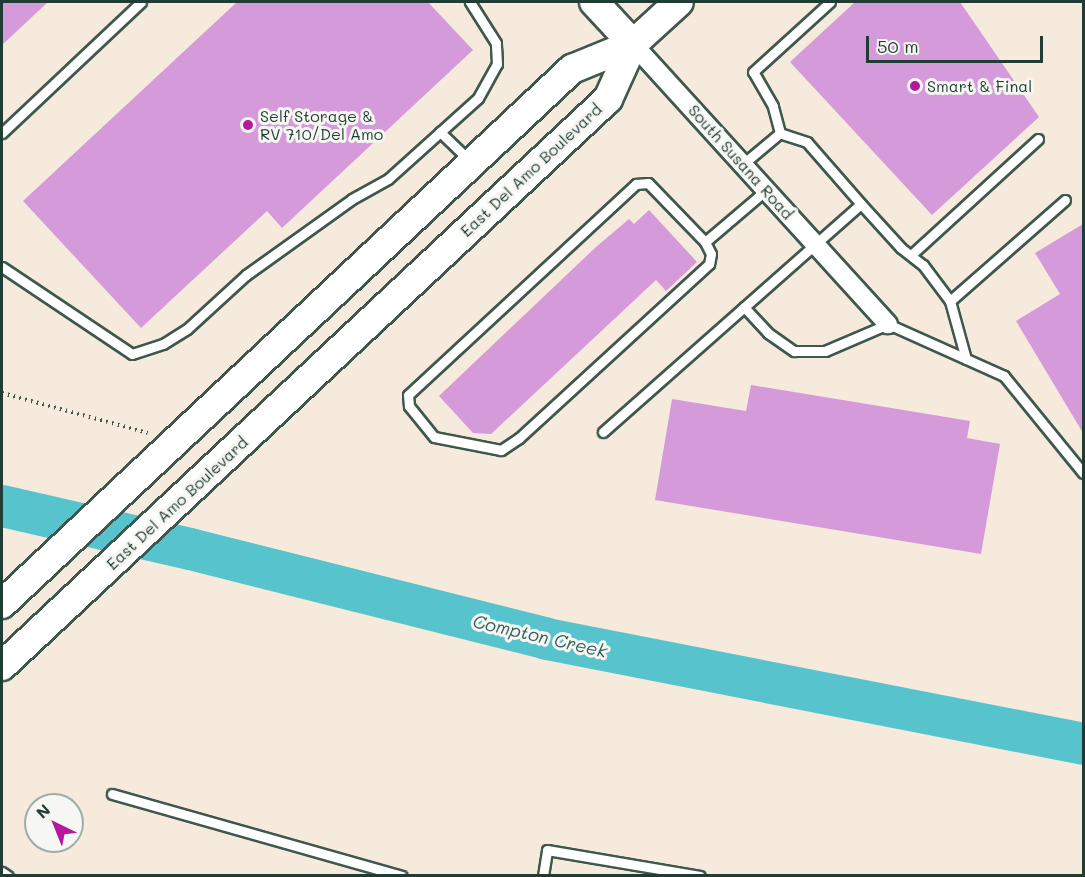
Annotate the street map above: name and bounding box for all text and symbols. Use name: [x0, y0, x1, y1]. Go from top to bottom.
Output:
scale bar: [869, 24, 1046, 62]
text: 50 m: [877, 34, 919, 58]
place label: Smart & Final: [927, 76, 1032, 96]
marker: Smart & Final: [908, 79, 922, 93]
street label: East Del Amo Boulevard: [456, 99, 606, 241]
street label: South Susana Road: [684, 101, 798, 223]
place label: Self Storage & RV 710/Del Amo: [260, 106, 383, 144]
marker: Self Storage & RV 710/Del Amo: [241, 118, 255, 132]
street label: East Del Amo Boulevard: [102, 432, 252, 574]
water label: Compton Creek: [471, 610, 609, 662]
north arrow: [24, 793, 84, 853]
text: N: [31, 799, 54, 823]

